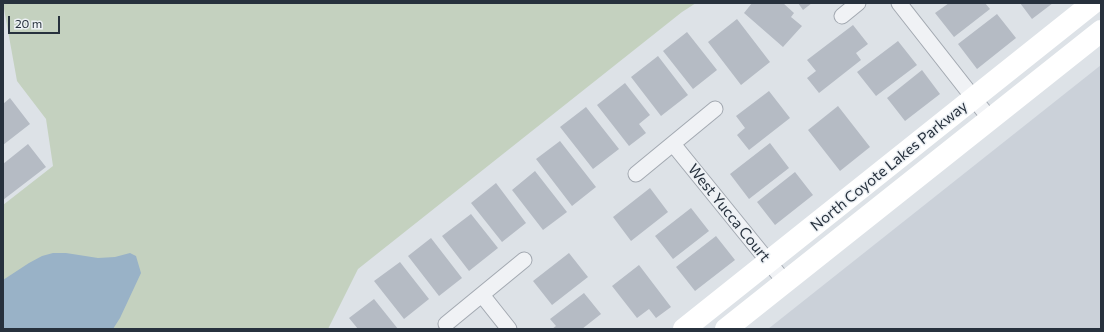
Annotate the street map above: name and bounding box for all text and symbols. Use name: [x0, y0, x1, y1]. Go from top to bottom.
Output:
scale bar: [10, 8, 62, 34]
text: 20 m: [15, 16, 42, 30]
street label: North Coyote Lakes Parkway: [807, 97, 971, 235]
street label: West Yucca Court: [684, 161, 774, 265]

